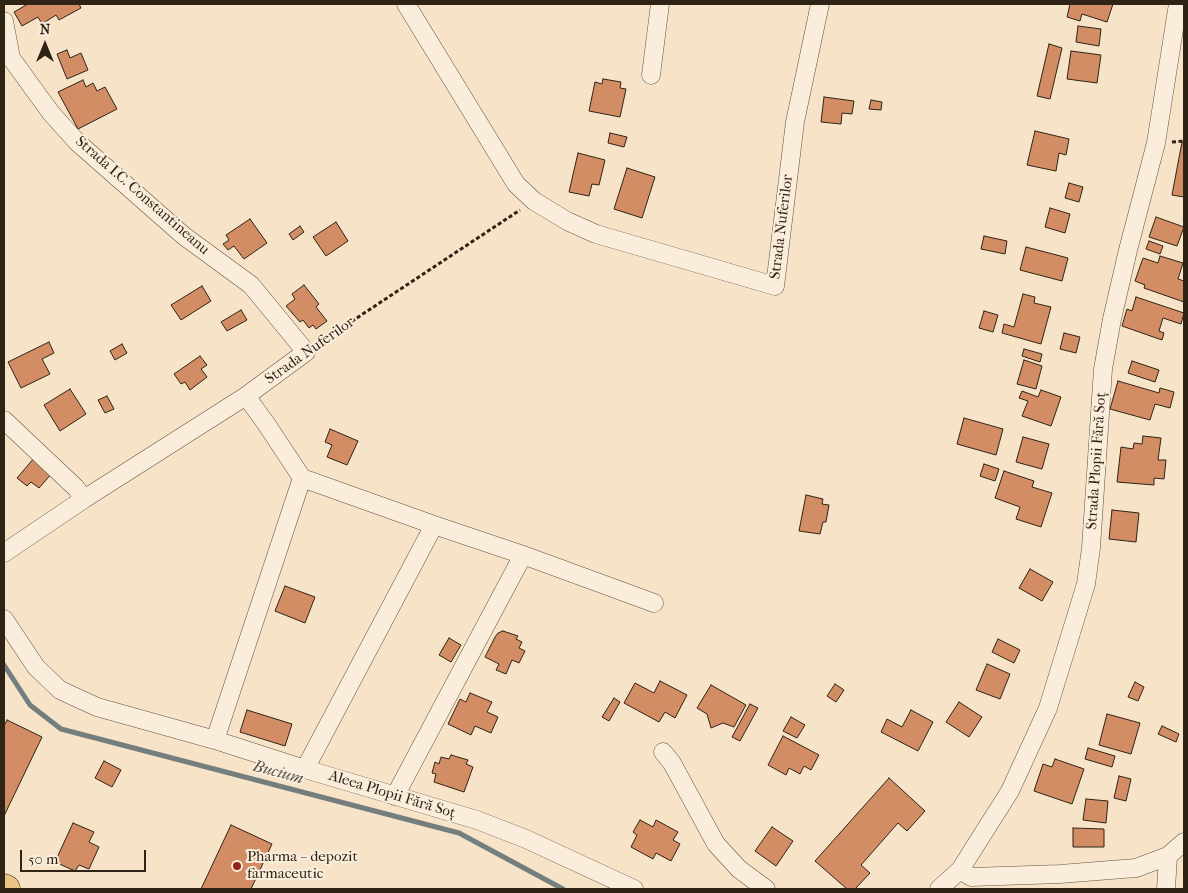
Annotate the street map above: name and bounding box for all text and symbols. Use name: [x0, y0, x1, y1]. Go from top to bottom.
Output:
north arrow: [20, 20, 70, 70]
text: N: [40, 21, 50, 38]
street label: Strada I.C. Constantineanu: [71, 133, 213, 259]
street label: Strada Nuferilor: [767, 174, 797, 280]
street label: Strada Nuferilor: [262, 313, 358, 389]
street label: Strada Plopii Fără Soț: [1083, 392, 1111, 530]
water label: Bucium: [251, 757, 305, 789]
street label: Aleea Plopii Fără Soț: [326, 767, 458, 823]
scale bar: [22, 840, 149, 872]
place label: Pharma – depozit farmaceutic: [247, 848, 358, 883]
text: 50 m: [28, 850, 58, 868]
marker: Pharma – depozit farmaceutic: [231, 860, 243, 872]

